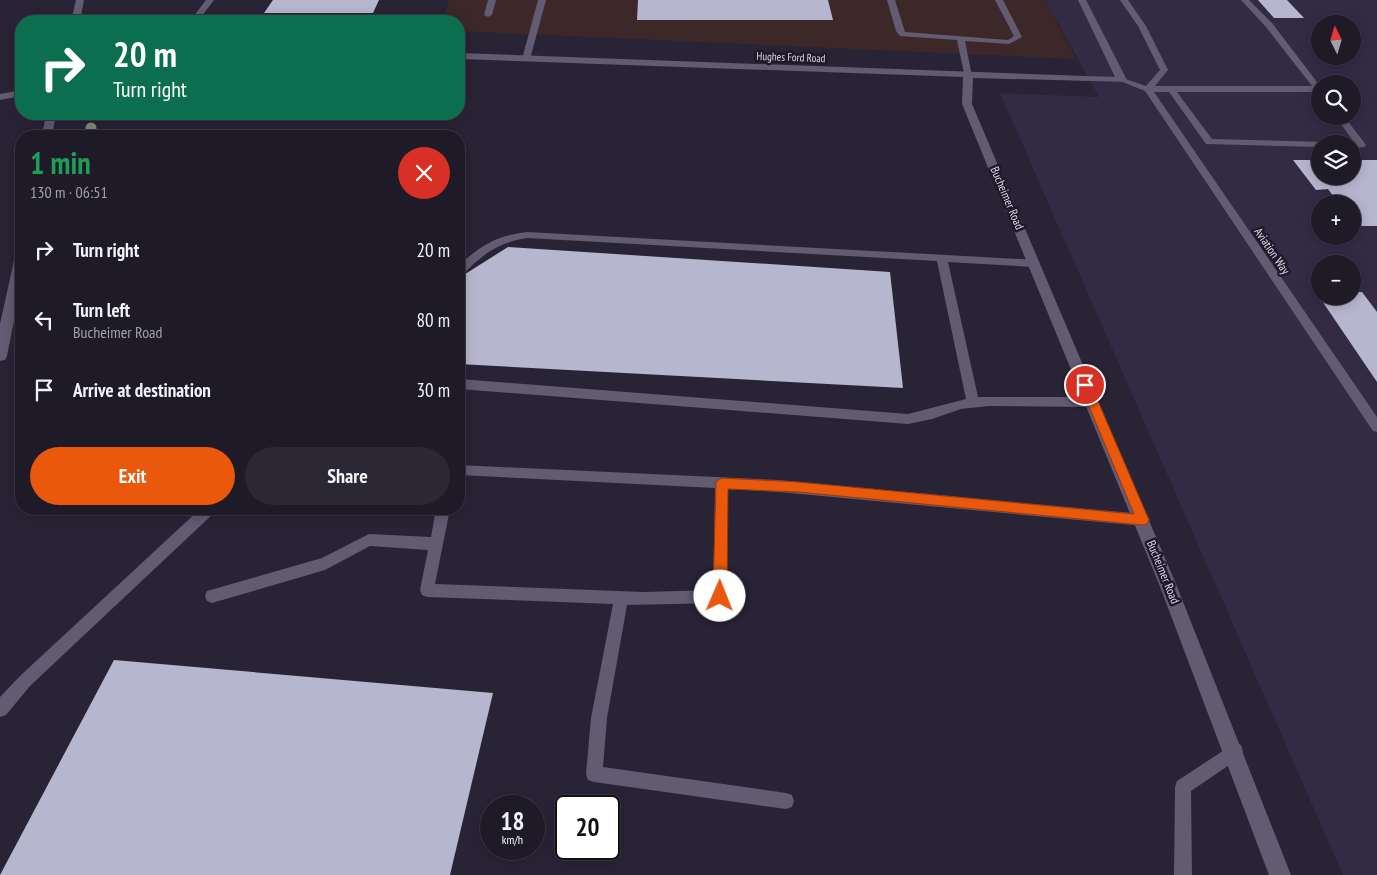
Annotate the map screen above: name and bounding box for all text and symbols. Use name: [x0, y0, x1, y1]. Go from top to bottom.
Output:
north arrow: [1311, 15, 1361, 65]
map controls: [1311, 15, 1361, 305]
text: 20 m: [113, 31, 177, 77]
icon: right: [30, 35, 95, 100]
street label: Hughes Ford Road: [756, 49, 826, 65]
text: Turn right: [113, 75, 187, 103]
button: search: [1311, 75, 1361, 125]
button: layers: [1311, 135, 1361, 185]
text: 1 min: [30, 143, 91, 182]
button: close: [398, 147, 450, 199]
street label: Bucheimer Road: [987, 164, 1027, 232]
text: 130 m · 06:51: [30, 182, 108, 202]
button: +: [1311, 195, 1361, 245]
street label: Aviation Way: [1251, 225, 1294, 277]
icon: right: [30, 236, 58, 264]
text: Turn right: [73, 238, 139, 262]
text: 20 m: [417, 238, 450, 262]
button: −: [1311, 255, 1361, 305]
text: Turn left: [73, 298, 130, 322]
icon: left: [30, 306, 58, 334]
text: 80 m: [417, 308, 450, 332]
text: Bucheimer Road: [73, 322, 162, 342]
pin: [1064, 364, 1106, 406]
icon: arrive: [1071, 371, 1099, 399]
icon: arrive: [30, 376, 58, 404]
text: Arrive at destination: [73, 378, 211, 402]
text: 30 m: [417, 378, 450, 402]
button: Exit: [30, 447, 235, 505]
button: Share: [245, 447, 450, 505]
street label: Bucheimer Road: [1144, 538, 1183, 606]
position arrow: [693, 569, 745, 621]
speed limit sign: 20: [555, 795, 620, 860]
text: 18: [501, 805, 524, 837]
text: km/h: [502, 832, 523, 847]

